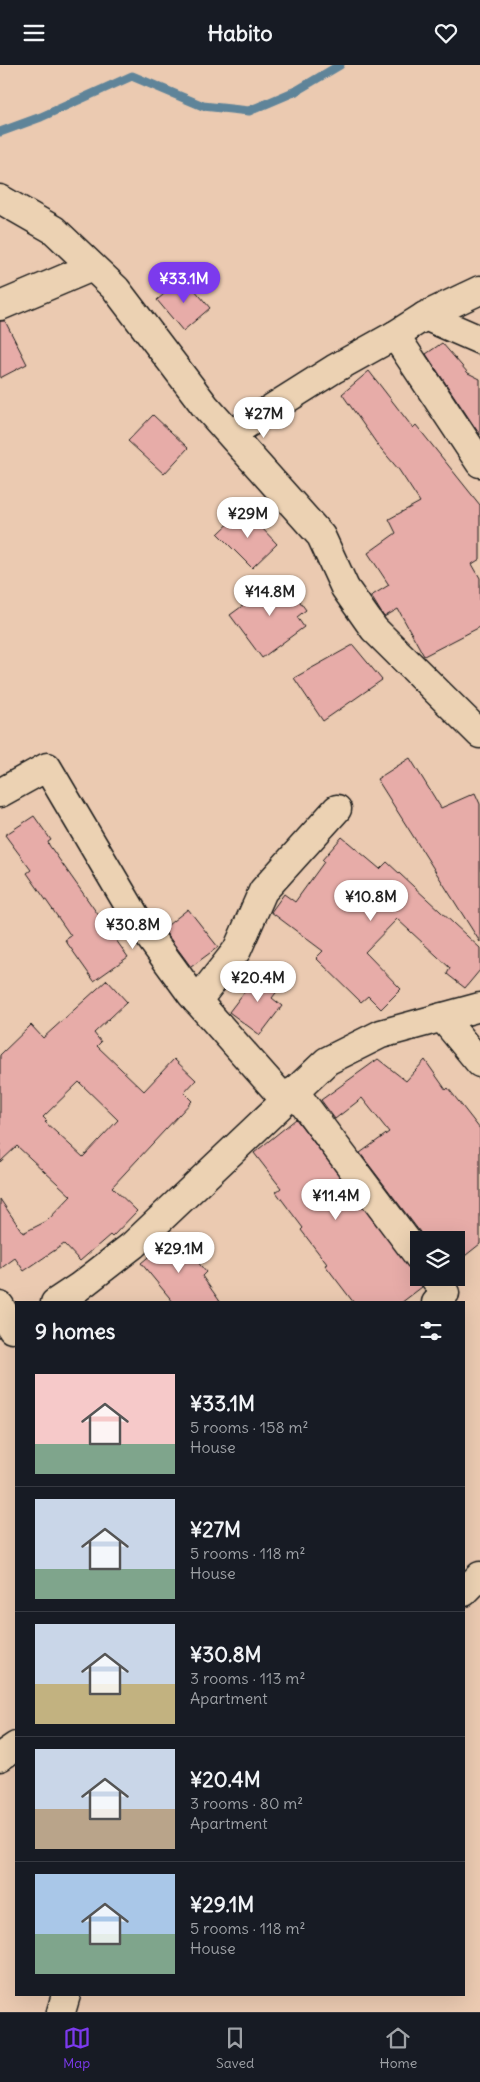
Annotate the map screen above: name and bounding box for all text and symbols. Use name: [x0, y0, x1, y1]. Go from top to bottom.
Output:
icon: menu: [20, 19, 48, 47]
text: Habito: [207, 19, 273, 47]
icon: heart: [432, 19, 460, 47]
pin: ¥33.1M: [143, 261, 225, 304]
text: ¥33.1M: [159, 268, 209, 288]
pin: ¥27M: [234, 397, 294, 439]
text: ¥27M: [245, 403, 283, 423]
pin: ¥29M: [218, 497, 278, 539]
text: ¥29M: [228, 503, 268, 523]
pin: ¥14.8M: [229, 575, 311, 617]
text: ¥14.8M: [245, 581, 295, 601]
pin: ¥10.8M: [330, 879, 412, 922]
text: ¥10.8M: [345, 886, 397, 906]
pin: ¥30.8M: [92, 907, 174, 950]
text: ¥30.8M: [106, 914, 160, 934]
pin: ¥20.4M: [217, 961, 299, 1003]
text: ¥20.4M: [231, 967, 285, 987]
pin: ¥11.4M: [295, 1179, 377, 1221]
text: ¥11.4M: [312, 1185, 360, 1205]
pin: ¥29.1M: [138, 1231, 220, 1274]
map controls: [410, 1231, 465, 1286]
button: layers: [410, 1231, 465, 1286]
text: ¥29.1M: [154, 1238, 204, 1258]
icon: filters: [417, 1317, 445, 1345]
text: 9 homes: [35, 1318, 115, 1345]
text: ¥33.1M: [190, 1390, 255, 1417]
icon: home: [75, 1394, 135, 1454]
text: 5 rooms · 158 m²: [190, 1417, 308, 1437]
text: House: [190, 1437, 236, 1457]
text: ¥27M: [190, 1516, 241, 1543]
icon: home: [75, 1519, 135, 1579]
text: 5 rooms · 118 m²: [190, 1543, 306, 1563]
text: House: [190, 1563, 236, 1583]
text: ¥30.8M: [190, 1641, 262, 1668]
icon: home: [75, 1644, 135, 1704]
text: 3 rooms · 113 m²: [190, 1668, 305, 1688]
text: Apartment: [190, 1688, 268, 1708]
text: ¥20.4M: [190, 1766, 261, 1793]
icon: home: [75, 1769, 135, 1829]
text: 3 rooms · 80 m²: [190, 1793, 303, 1813]
text: Apartment: [190, 1813, 268, 1833]
text: ¥29.1M: [190, 1891, 254, 1918]
icon: home: [75, 1894, 135, 1954]
text: 5 rooms · 118 m²: [190, 1918, 306, 1938]
text: House: [190, 1938, 236, 1958]
tab: Map: [63, 2024, 91, 2072]
tab: Saved: [216, 2024, 254, 2072]
tab: Home: [380, 2024, 417, 2072]

